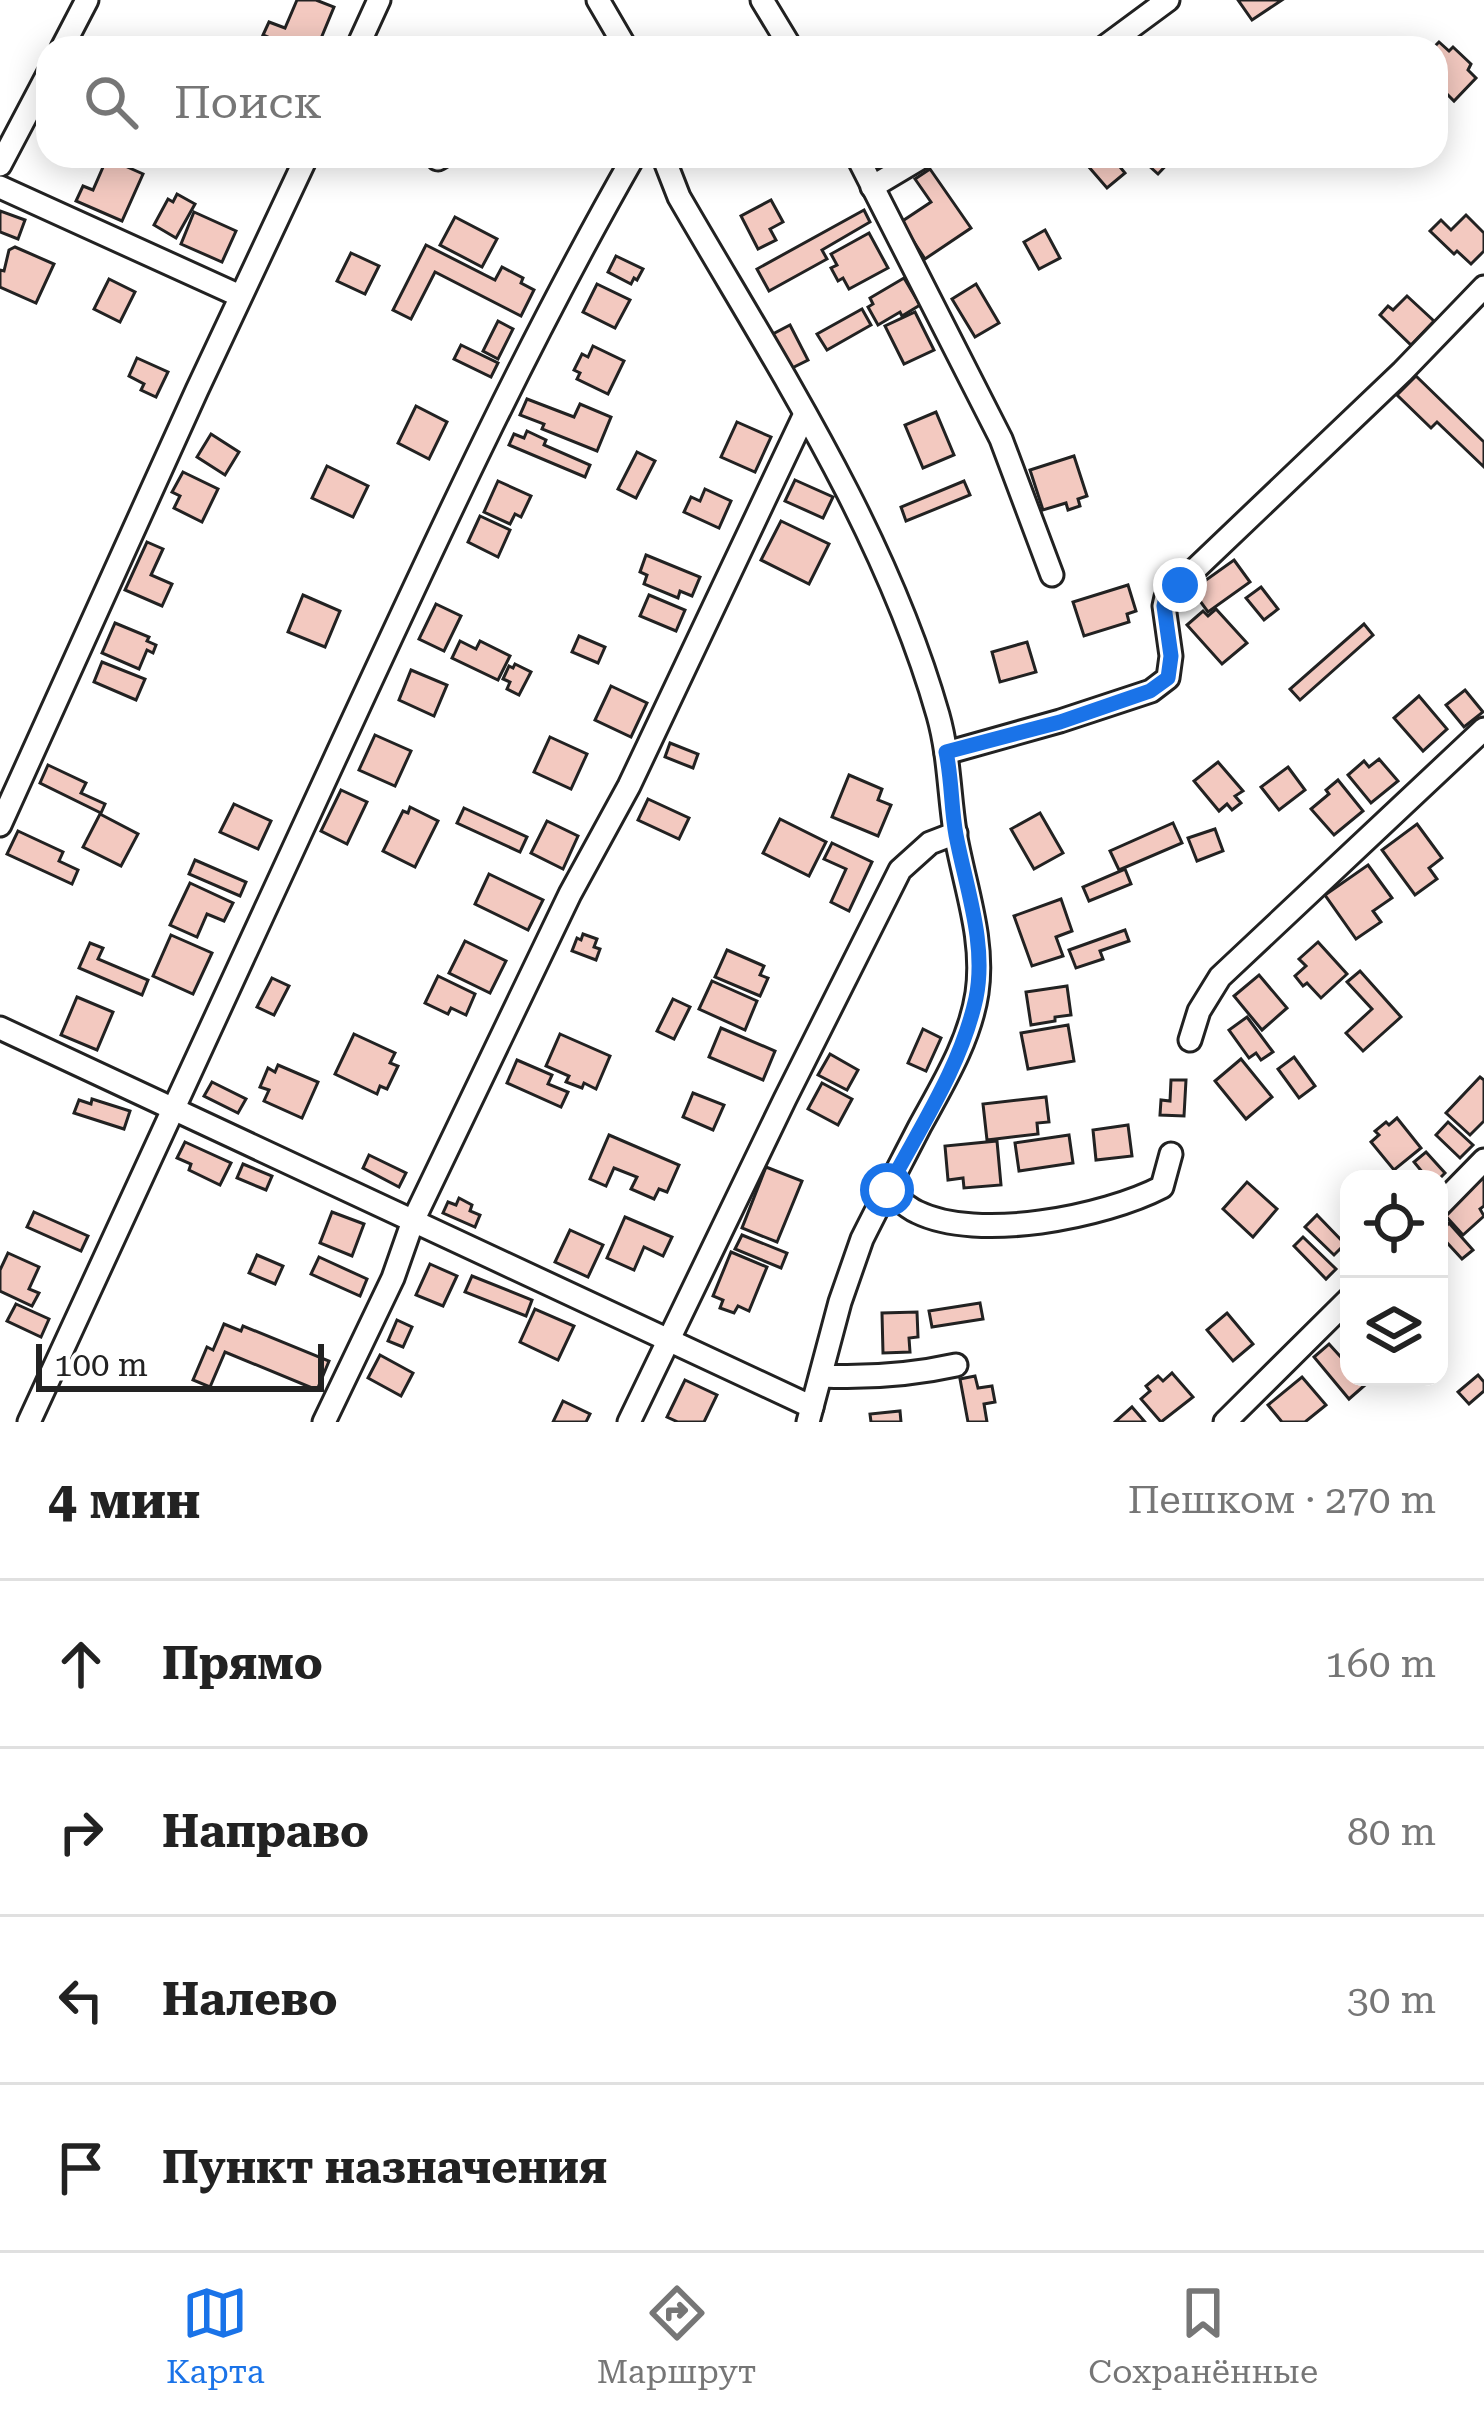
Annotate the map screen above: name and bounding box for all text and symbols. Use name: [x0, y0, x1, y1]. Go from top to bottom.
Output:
search box: [36, 36, 1448, 168]
icon: search: [78, 69, 144, 135]
text: Поиск: [174, 76, 322, 129]
route end: [1153, 558, 1207, 612]
route start: [860, 1163, 914, 1217]
map controls: [1340, 1170, 1448, 1386]
button: locate: [1340, 1170, 1448, 1278]
button: layers: [1340, 1278, 1448, 1386]
scale bar: [36, 1338, 324, 1391]
text: 100 m: [54, 1345, 148, 1384]
text: 4 мин: [48, 1471, 200, 1530]
text: Пешком · 270 m: [1128, 1477, 1436, 1523]
icon: ahead: [48, 1631, 114, 1697]
text: Прямо: [162, 1637, 323, 1690]
text: 160 m: [1325, 1641, 1436, 1687]
icon: right: [48, 1799, 114, 1865]
text: Направо: [162, 1805, 369, 1858]
text: 80 m: [1347, 1809, 1436, 1855]
icon: left: [48, 1967, 114, 2033]
text: Налево: [162, 1973, 338, 2026]
text: 30 m: [1347, 1977, 1436, 2023]
icon: arrive: [48, 2135, 114, 2201]
text: Пункт назначения: [162, 2141, 607, 2194]
tab: Карта: [166, 2280, 265, 2391]
tab: Маршрут: [597, 2280, 756, 2391]
tab: Сохранённые: [1088, 2280, 1318, 2391]

